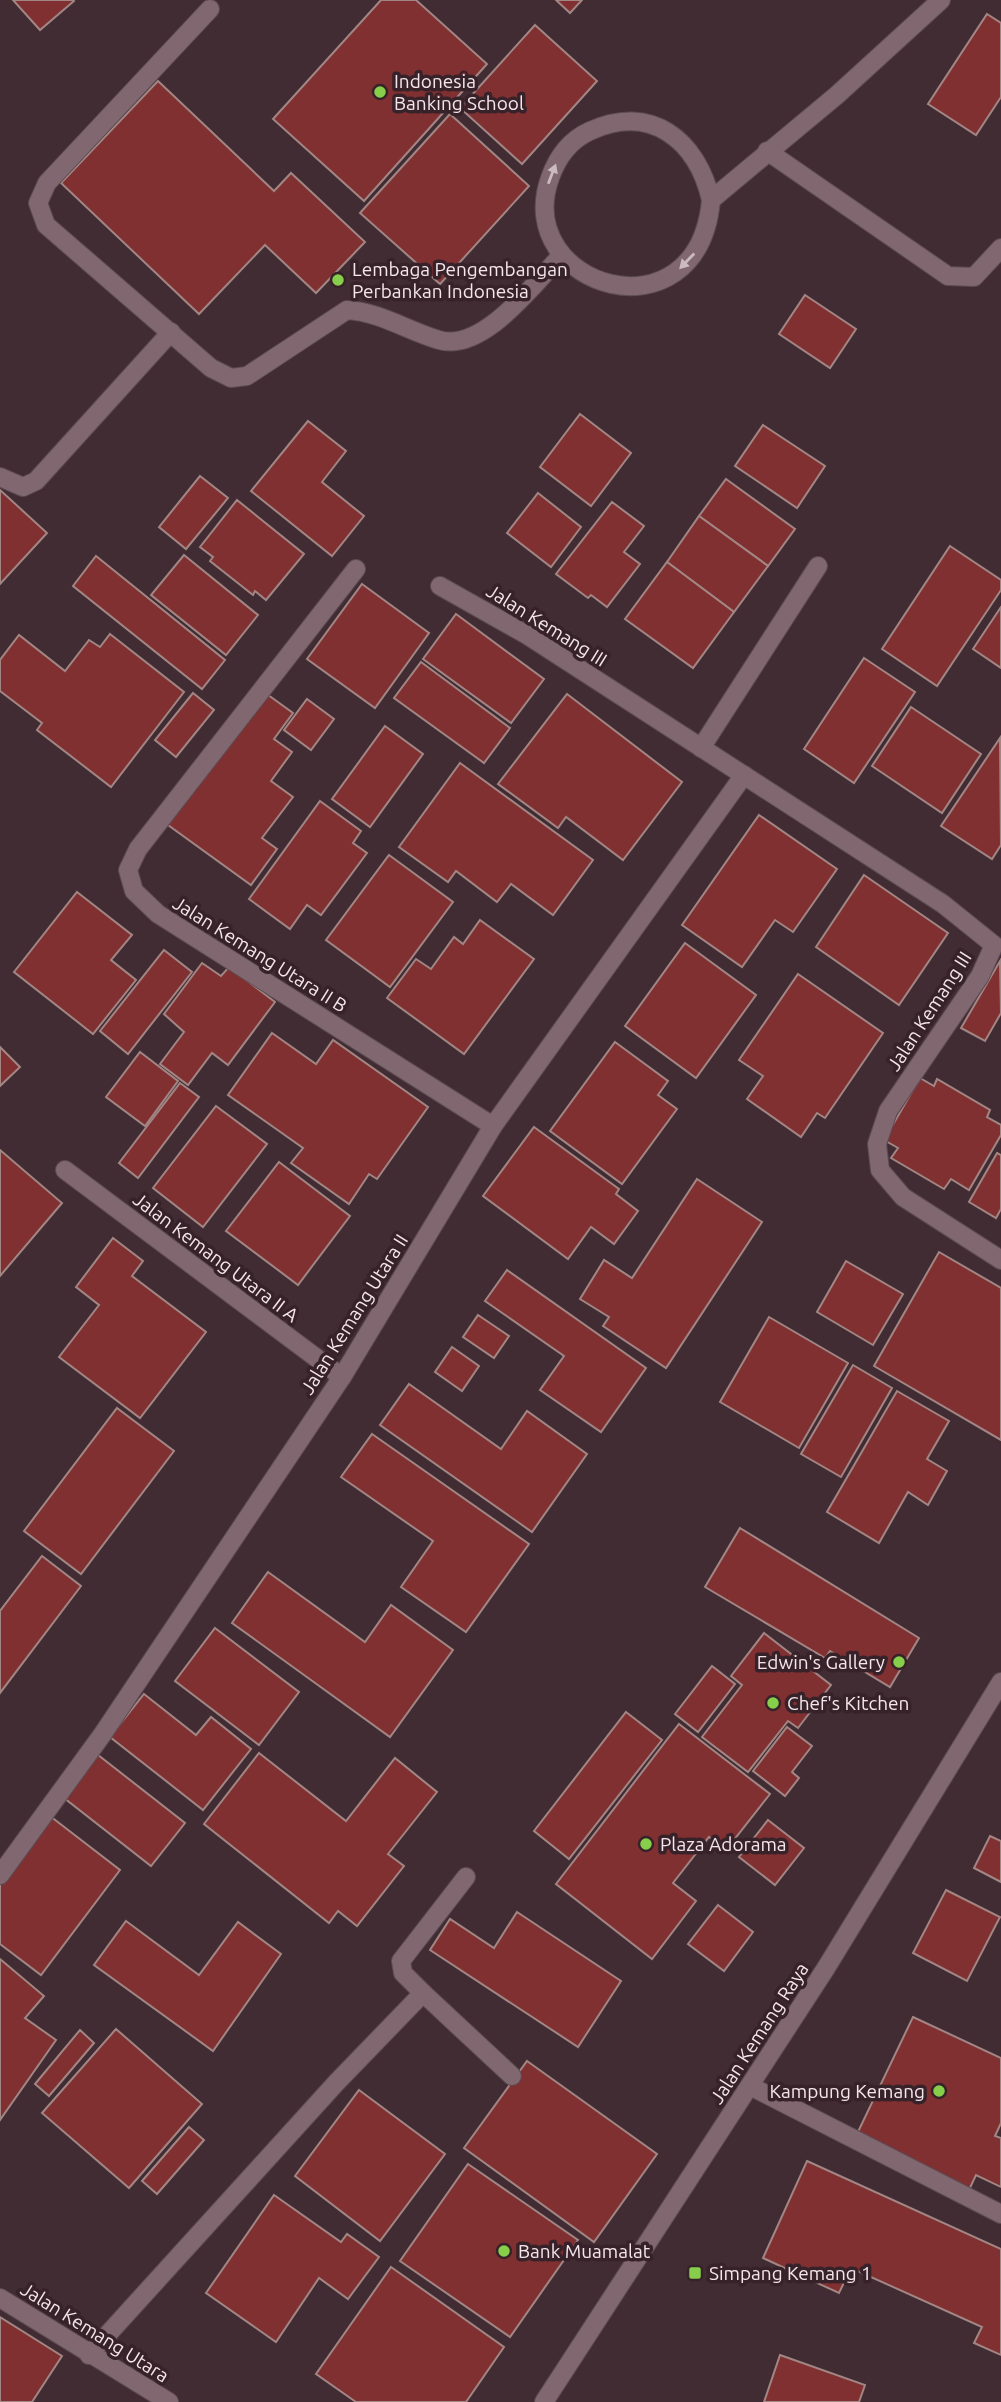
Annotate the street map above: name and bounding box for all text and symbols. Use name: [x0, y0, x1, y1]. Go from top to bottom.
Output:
place label: Indonesia Banking School: [394, 70, 524, 114]
marker: Indonesia Banking School: [372, 84, 388, 100]
one-way arrow: [546, 164, 557, 185]
one-way arrow: [679, 252, 695, 270]
place label: Lembaga Pengembangan Perbankan Indonesia: [352, 258, 568, 302]
marker: Lembaga Pengembangan Perbankan Indonesia: [330, 272, 346, 288]
street label: Jalan Kemang III: [483, 579, 611, 671]
street label: Jalan Kemang Utara II B: [169, 891, 351, 1017]
street label: Jalan Kemang III: [882, 947, 976, 1075]
street label: Jalan Kemang Utara II A: [129, 1188, 303, 1327]
street label: Jalan Kemang Utara II: [296, 1230, 412, 1398]
place label: Edwin's Gallery: [757, 1651, 885, 1673]
marker: Edwin's Gallery: [891, 1654, 907, 1670]
place label: Chef's Kitchen: [787, 1692, 909, 1714]
marker: Chef's Kitchen: [765, 1695, 781, 1711]
place label: Plaza Adorama: [660, 1833, 787, 1855]
marker: Plaza Adorama: [638, 1836, 654, 1852]
street label: Jalan Kemang Raya: [705, 1958, 813, 2108]
place label: Kampung Kemang: [769, 2080, 925, 2102]
marker: Kampung Kemang: [931, 2083, 947, 2099]
place label: Bank Muamalat: [518, 2240, 651, 2262]
marker: Bank Muamalat: [496, 2243, 512, 2259]
place label: Simpang Kemang 1: [709, 2262, 872, 2284]
marker: Simpang Kemang 1: [687, 2265, 703, 2281]
street label: Jalan Kemang Utara: [17, 2278, 173, 2386]

